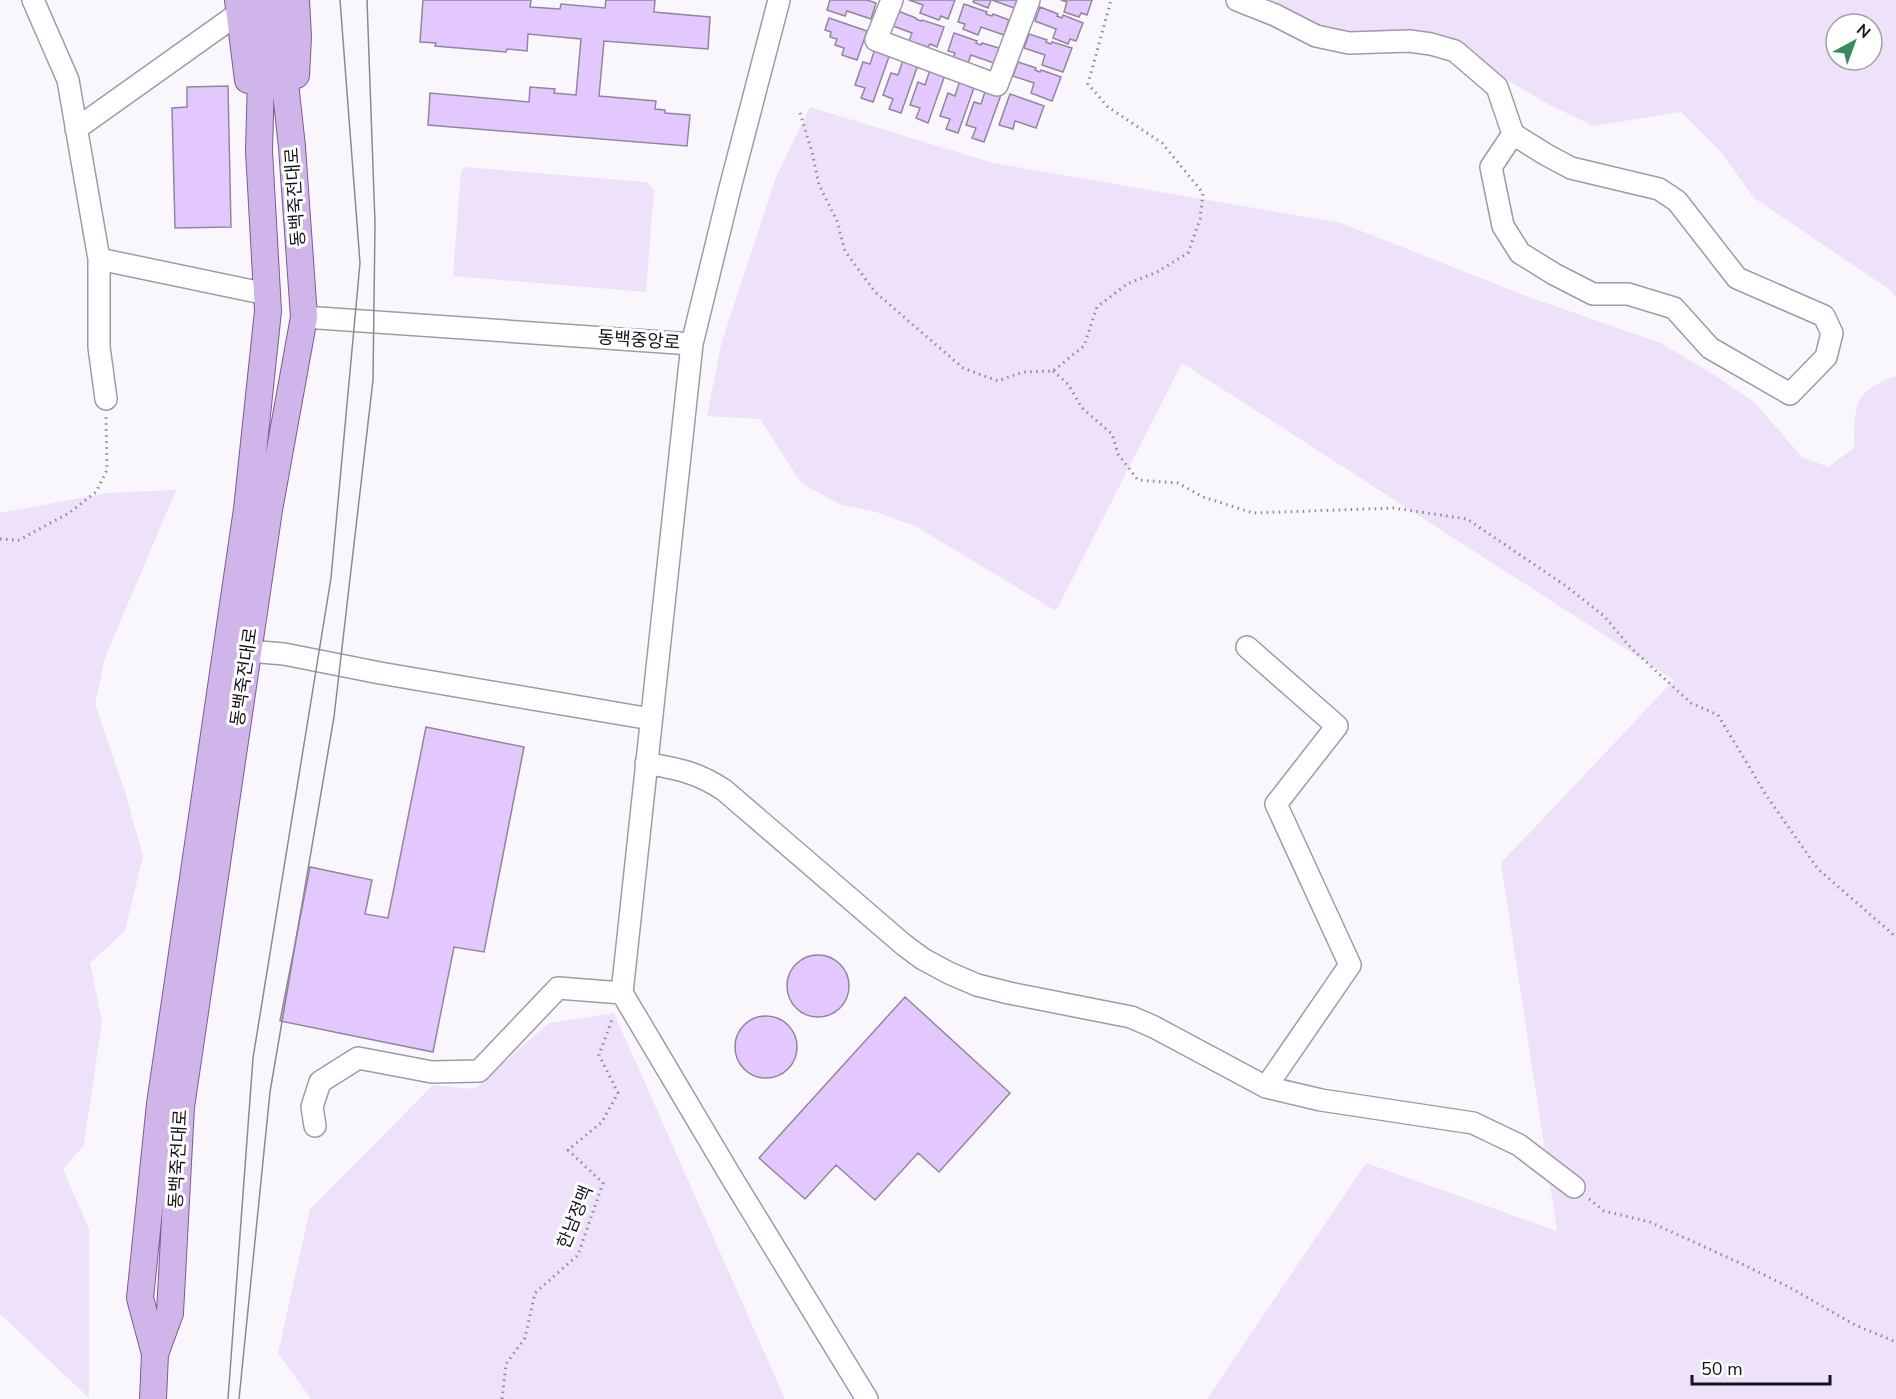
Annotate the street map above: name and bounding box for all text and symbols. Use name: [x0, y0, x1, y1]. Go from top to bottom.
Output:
north arrow: [1824, 12, 1884, 72]
text: N: [1851, 19, 1875, 44]
street label: 동백죽전대로: [280, 147, 310, 247]
street label: 동백중앙로: [597, 325, 681, 355]
street label: 동백죽전대로: [225, 626, 263, 728]
street label: 동백죽전대로: [163, 1109, 193, 1209]
street label: 한남정맥: [551, 1182, 599, 1252]
scale bar: [1692, 1348, 1830, 1386]
text: 50 m: [1701, 1357, 1743, 1381]

